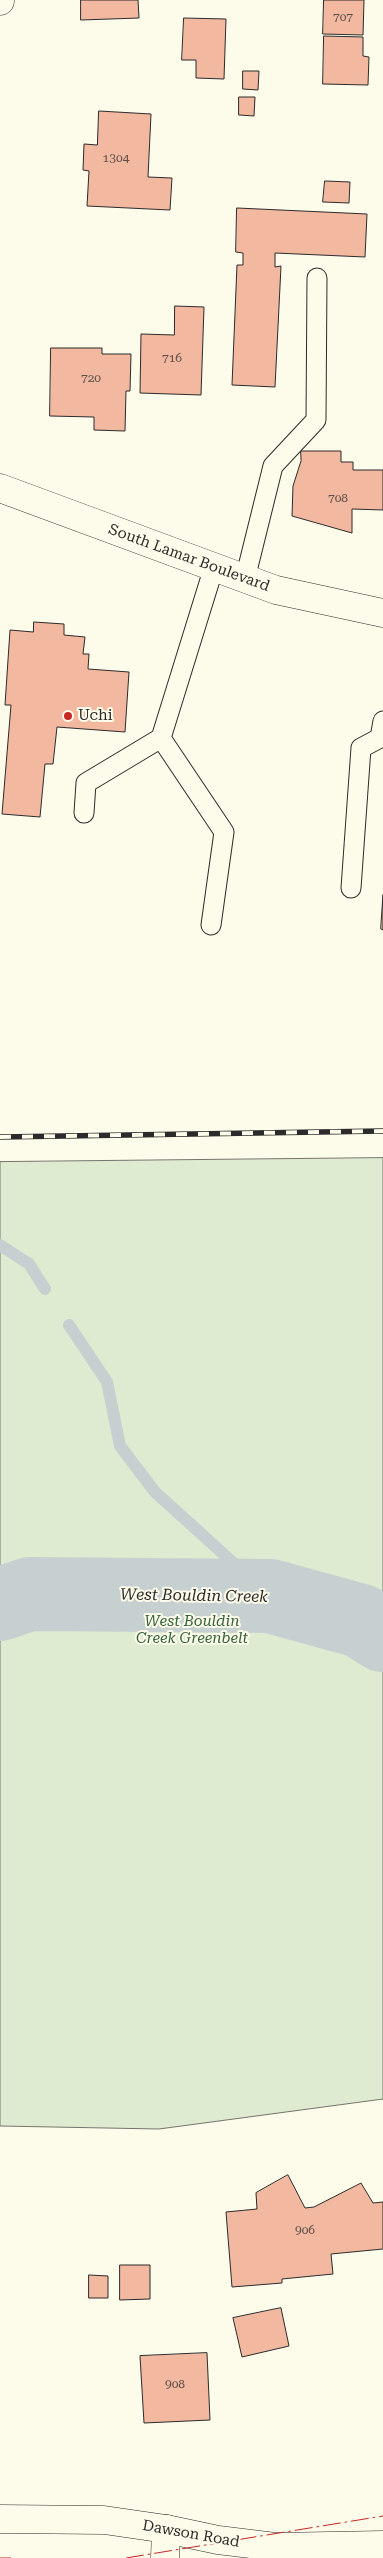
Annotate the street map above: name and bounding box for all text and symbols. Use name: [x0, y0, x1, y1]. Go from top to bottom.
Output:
house number: 707: [333, 10, 353, 24]
house number: 1304: [103, 151, 129, 165]
house number: 716: [162, 351, 182, 365]
house number: 720: [81, 371, 101, 385]
house number: 708: [328, 491, 348, 505]
street label: South Lamar Boulevard: [106, 520, 272, 596]
place label: Uchi: [78, 707, 112, 725]
marker: Uchi: [62, 710, 74, 722]
water label: West Bouldin Creek: [120, 1585, 268, 1607]
park label: West Bouldin Creek Greenbelt: [136, 1613, 248, 1648]
house number: 906: [295, 2223, 315, 2237]
house number: 908: [165, 2377, 185, 2391]
street label: Dawson Road: [141, 2517, 241, 2551]

